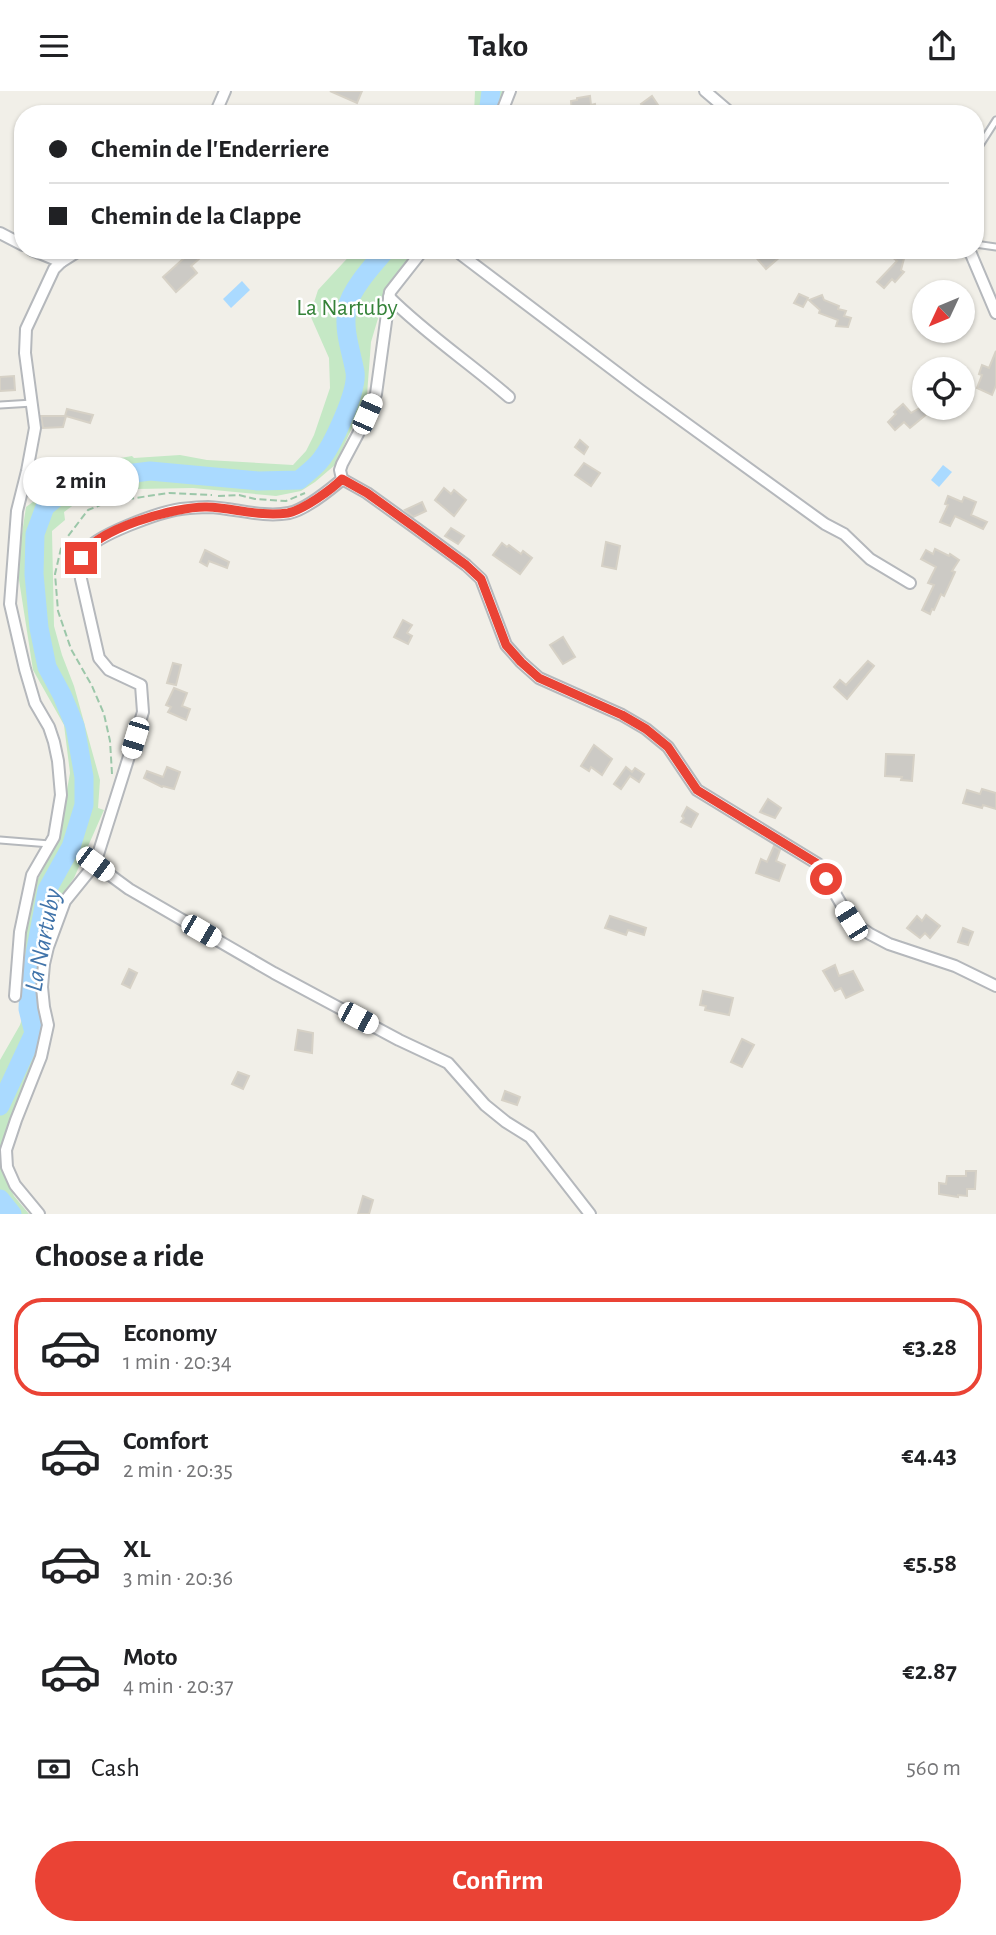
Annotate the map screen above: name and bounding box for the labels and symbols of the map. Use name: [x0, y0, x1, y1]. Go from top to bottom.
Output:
north arrow: [912, 280, 975, 343]
park label: La Nartuby: [296, 296, 398, 320]
car: [349, 391, 386, 437]
callout: 2 min: [23, 456, 139, 505]
route end: [65, 542, 97, 574]
car: [119, 715, 152, 761]
car: [72, 843, 119, 885]
route start: [810, 863, 842, 895]
water label: La Nartuby: [20, 886, 66, 994]
car: [831, 898, 872, 944]
car: [178, 911, 225, 951]
car: [335, 999, 382, 1037]

